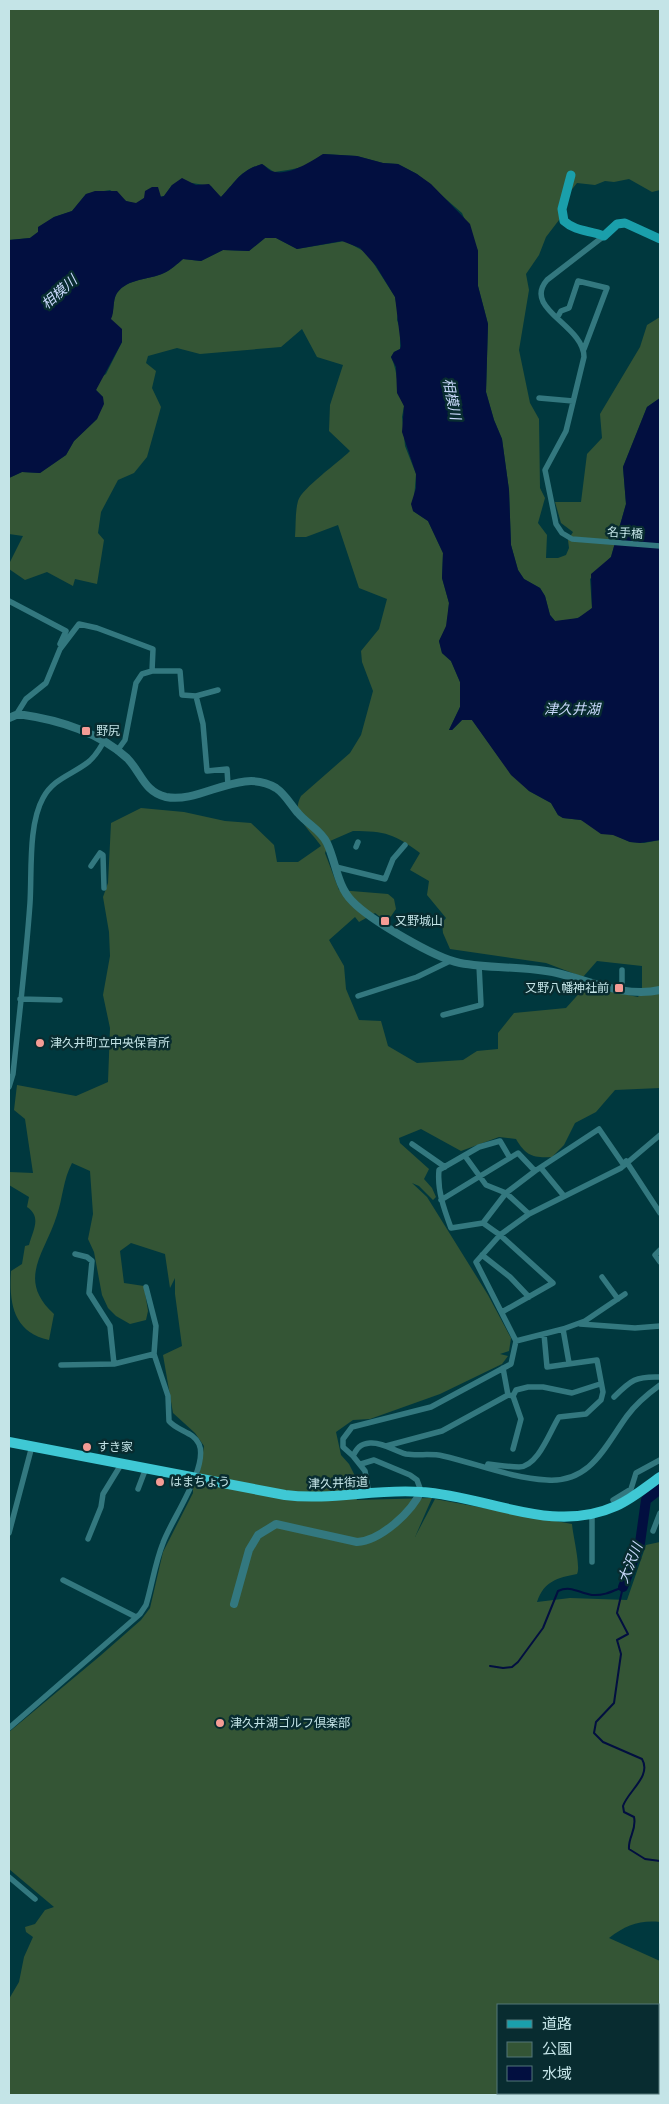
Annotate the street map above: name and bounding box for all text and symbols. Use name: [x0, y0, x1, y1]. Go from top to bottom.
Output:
water label: 相模川: [37, 269, 82, 313]
water label: 相模川: [439, 376, 466, 423]
street label: 名手橋: [606, 523, 644, 542]
water label: 津久井湖: [544, 699, 602, 718]
place label: 野尻: [96, 722, 120, 739]
marker: 野尻: [80, 725, 92, 737]
place label: 又野城山: [395, 912, 443, 929]
marker: 又野城山: [379, 915, 391, 927]
place label: 又野八幡神社前: [525, 979, 609, 996]
marker: 又野八幡神社前: [613, 982, 625, 994]
place label: 津久井町立中央保育所: [50, 1034, 170, 1051]
marker: 津久井町立中央保育所: [34, 1037, 46, 1049]
place label: すき家: [97, 1438, 133, 1455]
marker: すき家: [81, 1441, 93, 1453]
place label: はまちょう: [170, 1473, 230, 1490]
street label: 津久井街道: [308, 1473, 368, 1492]
marker: はまちょう: [154, 1476, 166, 1488]
water label: 大沢川: [613, 1538, 647, 1586]
place label: 津久井湖ゴルフ倶楽部: [230, 1714, 350, 1731]
marker: 津久井湖ゴルフ倶楽部: [214, 1717, 226, 1729]
legend: [497, 2004, 659, 2094]
text: 道路: [542, 2013, 572, 2034]
text: 公園: [542, 2038, 572, 2059]
text: 水域: [542, 2063, 572, 2084]

